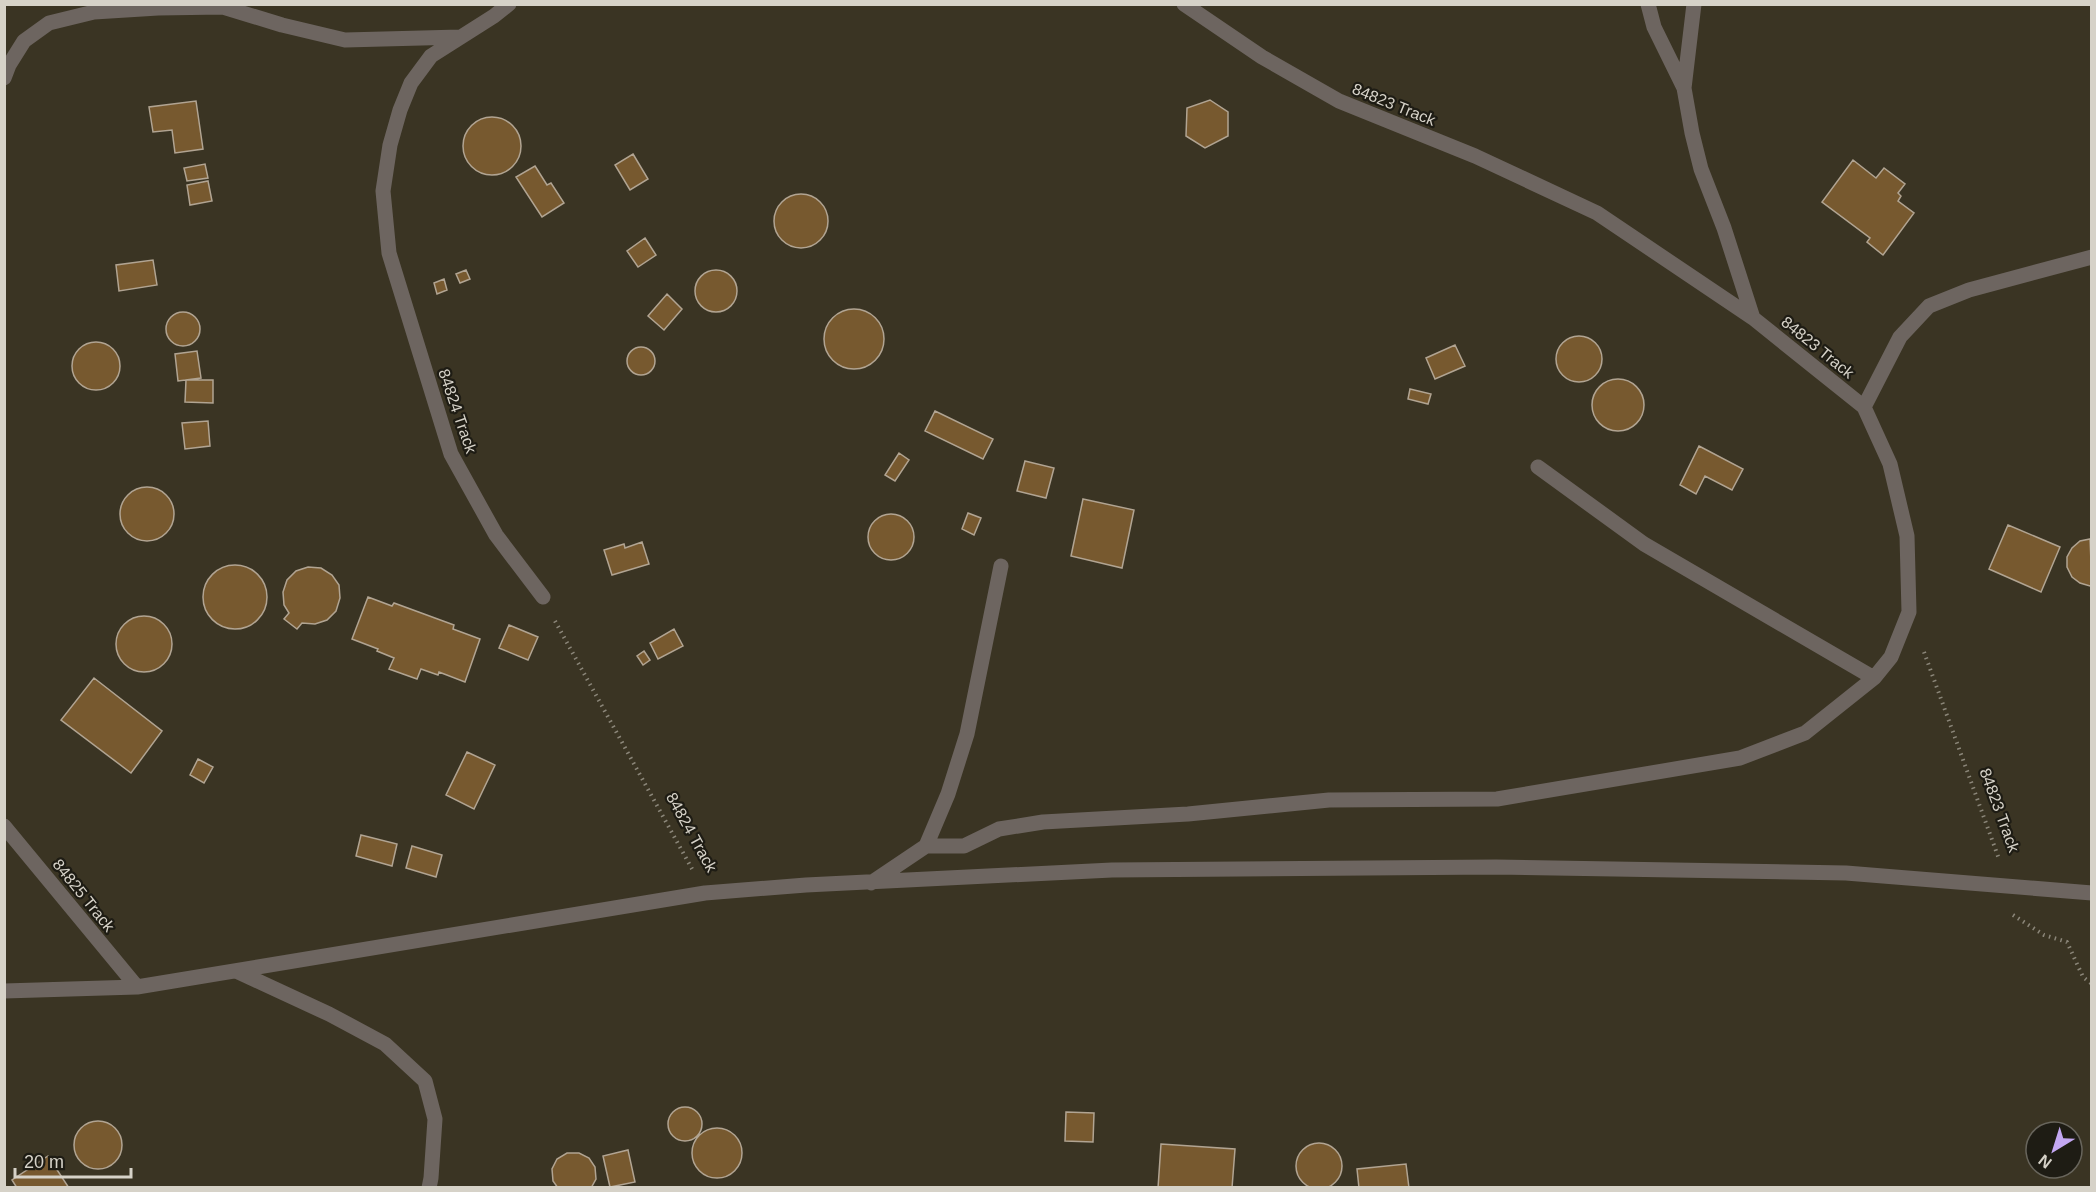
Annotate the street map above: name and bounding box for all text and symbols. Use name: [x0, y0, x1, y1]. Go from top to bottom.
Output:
street label: 84823 Track: [1350, 80, 1439, 129]
street label: 84823 Track: [1778, 313, 1858, 382]
street label: 84824 Track: [435, 367, 480, 457]
street label: 84823 Track: [1976, 766, 2023, 855]
street label: 84824 Track: [663, 790, 721, 876]
street label: 84825 Track: [49, 856, 119, 936]
north arrow: [2024, 1120, 2084, 1180]
scale bar: [15, 1141, 130, 1179]
text: N: [2035, 1151, 2055, 1172]
text: 20 m: [24, 1152, 64, 1172]

